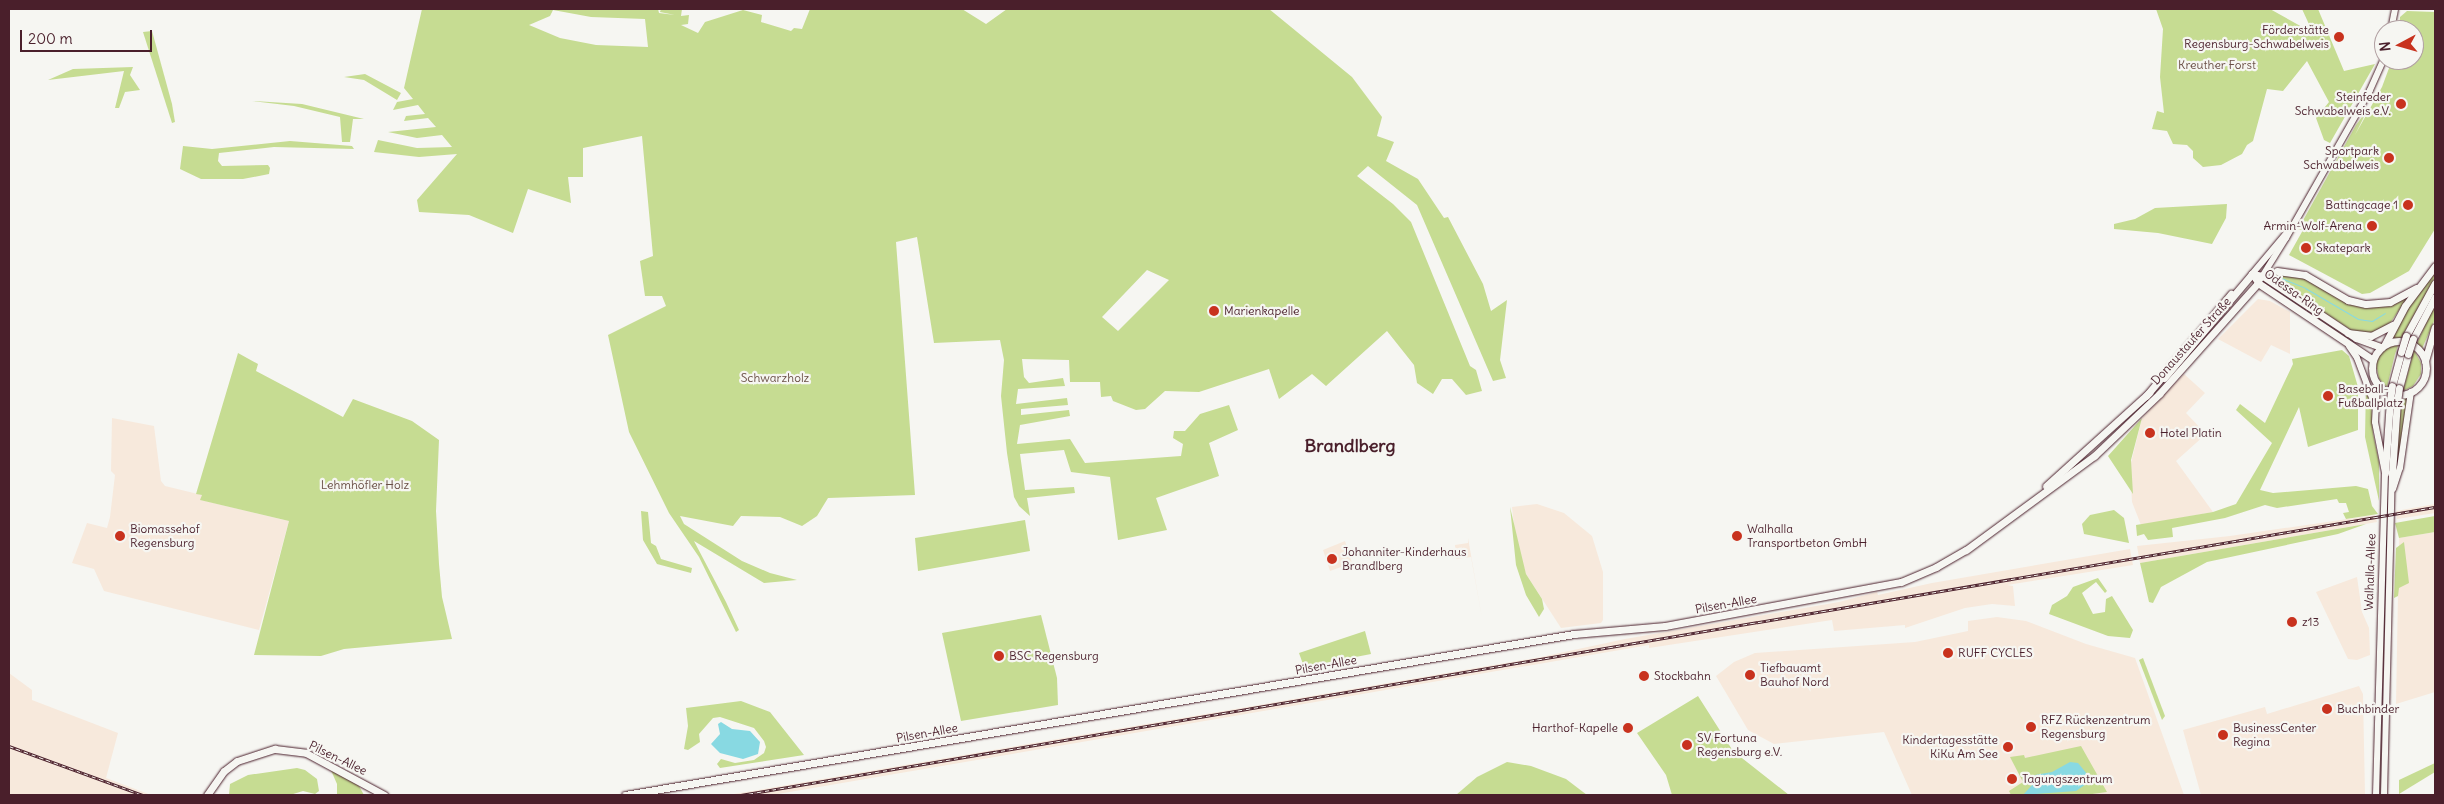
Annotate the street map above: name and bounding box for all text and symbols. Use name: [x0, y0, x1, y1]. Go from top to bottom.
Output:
scale bar: [22, 20, 155, 52]
north arrow: [2374, 20, 2424, 70]
place label: Förderstätte Regensburg-Schwabelweis: [2184, 23, 2329, 51]
text: 200 m: [28, 29, 73, 48]
marker: Förderstätte Regensburg-Schwabelweis: [2333, 31, 2345, 43]
text: N: [2376, 41, 2395, 52]
park label: Kreuther Forst: [2178, 58, 2256, 72]
place label: Steinfeder Schwabelweis e.V.: [2295, 90, 2391, 118]
marker: Steinfeder Schwabelweis e.V.: [2395, 98, 2407, 110]
place label: Sportpark Schwabelweis: [2303, 144, 2379, 172]
marker: Sportpark Schwabelweis: [2383, 152, 2395, 164]
place label: Battingcage 1: [2325, 198, 2398, 212]
marker: Battingcage 1: [2402, 199, 2414, 211]
place label: Armin-Wolf-Arena: [2263, 219, 2362, 233]
marker: Armin-Wolf-Arena: [2366, 220, 2378, 232]
place label: Skatepark: [2316, 241, 2371, 255]
marker: Skatepark: [2300, 242, 2312, 254]
street label: Odessa-Ring: [2261, 266, 2327, 318]
street label: Donaustaufer Straße: [2148, 294, 2234, 388]
place label: Marienkapelle: [1224, 304, 1300, 318]
marker: Marienkapelle: [1208, 305, 1220, 317]
park label: Schwarzholz: [741, 371, 809, 385]
place label: Baseball- Fußballplatz: [2338, 382, 2403, 410]
marker: Baseball- Fußballplatz: [2322, 390, 2334, 402]
place label: Hotel Platin: [2160, 426, 2222, 440]
marker: Hotel Platin: [2144, 427, 2156, 439]
district label: Brandlberg: [1304, 435, 1396, 457]
park label: Lehmhöfler Holz: [321, 478, 409, 492]
place label: Biomassehof Regensburg: [130, 522, 200, 550]
place label: Walhalla Transportbeton GmbH: [1747, 522, 1867, 550]
marker: Biomassehof Regensburg: [114, 530, 126, 542]
marker: Walhalla Transportbeton GmbH: [1731, 530, 1743, 542]
street label: Walhalla-Allee: [2361, 533, 2379, 611]
place label: Johanniter-Kinderhaus Brandlberg: [1342, 545, 1466, 573]
marker: Johanniter-Kinderhaus Brandlberg: [1326, 553, 1338, 565]
street label: Pilsen-Allee: [1694, 591, 1758, 617]
place label: z13: [2302, 615, 2319, 629]
marker: z13: [2286, 616, 2298, 628]
place label: RUFF CYCLES: [1958, 646, 2033, 660]
marker: RUFF CYCLES: [1942, 647, 1954, 659]
place label: BSC Regensburg: [1009, 649, 1099, 663]
marker: BSC Regensburg: [993, 650, 1005, 662]
street label: Pilsen-Allee: [1294, 652, 1358, 678]
place label: Tiefbauamt Bauhof Nord: [1760, 661, 1829, 689]
place label: Stockbahn: [1654, 669, 1711, 683]
marker: Tiefbauamt Bauhof Nord: [1744, 669, 1756, 681]
marker: Stockbahn: [1638, 670, 1650, 682]
place label: Buchbinder: [2337, 702, 2399, 716]
marker: Buchbinder: [2321, 703, 2333, 715]
place label: RFZ Rückenzentrum Regensburg: [2041, 713, 2150, 741]
street label: Pilsen-Allee: [895, 720, 959, 746]
place label: Harthof-Kapelle: [1532, 721, 1618, 735]
marker: RFZ Rückenzentrum Regensburg: [2025, 721, 2037, 733]
place label: BusinessCenter Regina: [2233, 721, 2317, 749]
marker: Harthof-Kapelle: [1622, 722, 1634, 734]
marker: BusinessCenter Regina: [2217, 729, 2229, 741]
place label: SV Fortuna Regensburg e.V.: [1697, 731, 1782, 759]
place label: Kindertagesstätte KiKu Am See: [1902, 733, 1998, 761]
street label: Pilsen-Allee: [307, 738, 369, 778]
marker: SV Fortuna Regensburg e.V.: [1681, 739, 1693, 751]
marker: Kindertagesstätte KiKu Am See: [2002, 741, 2014, 753]
place label: Tagungszentrum: [2022, 772, 2112, 786]
marker: Tagungszentrum: [2006, 773, 2018, 785]

